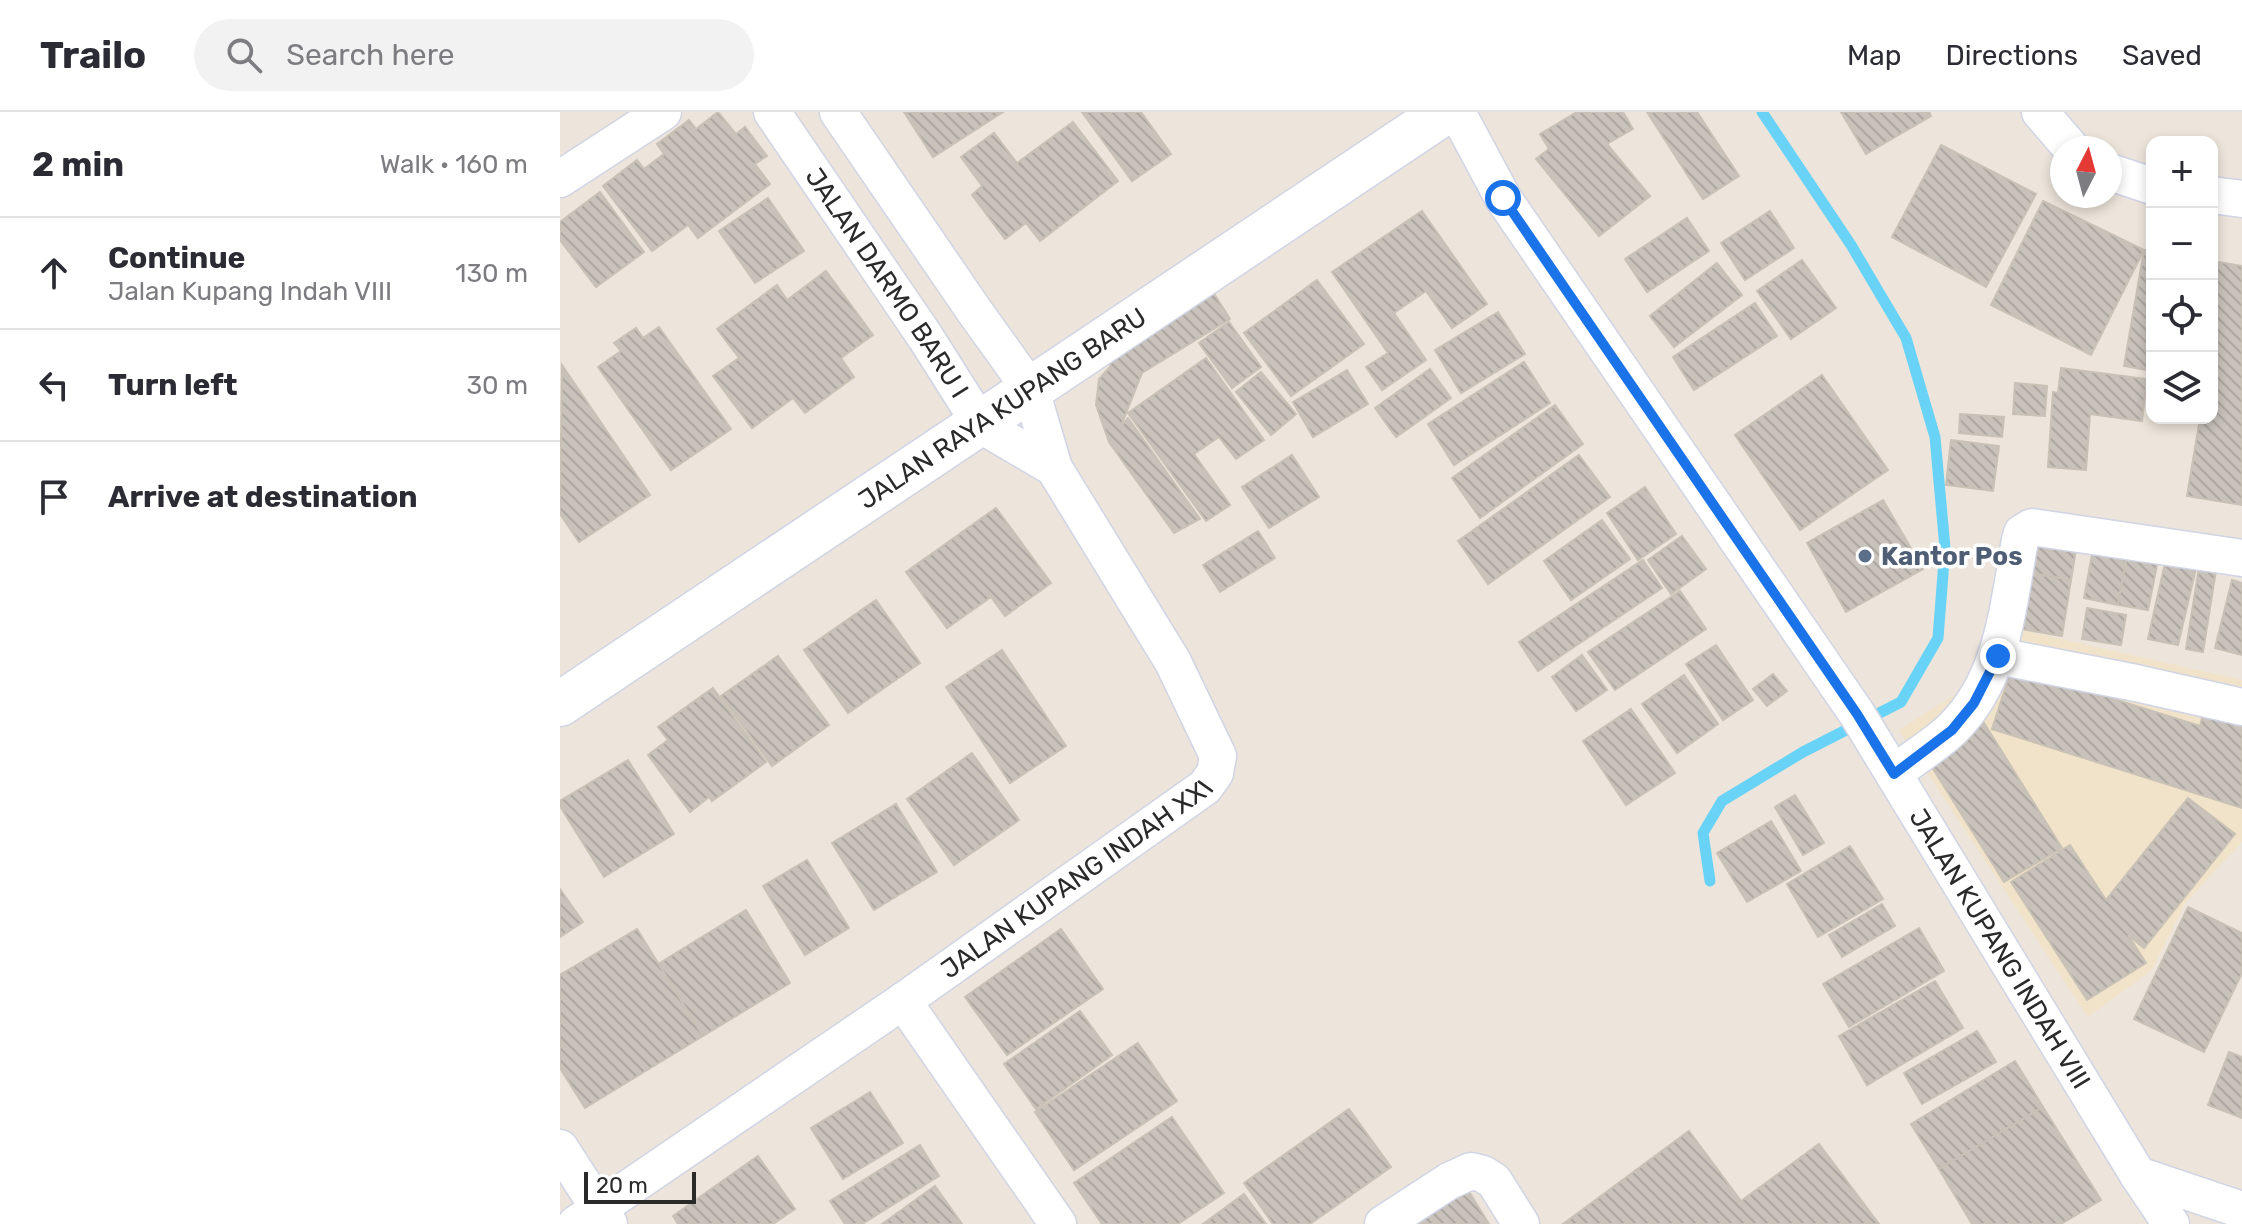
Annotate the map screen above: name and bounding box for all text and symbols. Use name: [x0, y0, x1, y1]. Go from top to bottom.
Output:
search box: [194, 19, 754, 91]
text: Trailo: [40, 32, 146, 78]
icon: search: [222, 33, 266, 77]
text: Search here: [286, 37, 455, 73]
text: Map: [1847, 39, 1901, 72]
text: Directions: [1945, 39, 2078, 72]
text: Saved: [2122, 39, 2202, 72]
north arrow: [2050, 136, 2122, 208]
map controls: [2146, 136, 2218, 424]
button: +: [2146, 136, 2218, 208]
text: 2 min: [32, 144, 124, 185]
text: Walk · 160 m: [380, 149, 528, 180]
street label: JALAN DARMO BARU I: [799, 162, 975, 403]
route start: [1485, 180, 1521, 216]
button: −: [2146, 208, 2218, 280]
text: Continue: [108, 240, 245, 276]
icon: ahead: [32, 251, 76, 295]
text: 130 m: [455, 258, 528, 289]
text: Jalan Kupang Indah VIII: [108, 276, 392, 307]
button: locate: [2146, 280, 2218, 352]
street label: JALAN RAYA KUPANG BARU: [852, 301, 1152, 516]
button: layers: [2146, 352, 2218, 424]
icon: left: [32, 363, 76, 407]
text: Turn left: [108, 367, 238, 403]
text: 30 m: [466, 370, 528, 401]
icon: arrive: [32, 475, 76, 519]
text: Arrive at destination: [108, 479, 418, 515]
place label: Kantor Pos: [1881, 541, 2023, 572]
marker: Kantor Pos: [1856, 547, 1874, 565]
route end: [1980, 638, 2016, 674]
street label: JALAN KUPANG INDAH XXI: [935, 775, 1220, 985]
street label: JALAN KUPANG INDAH VIII: [1903, 803, 2097, 1094]
scale bar: [584, 1168, 696, 1204]
text: 20 m: [596, 1172, 648, 1199]

